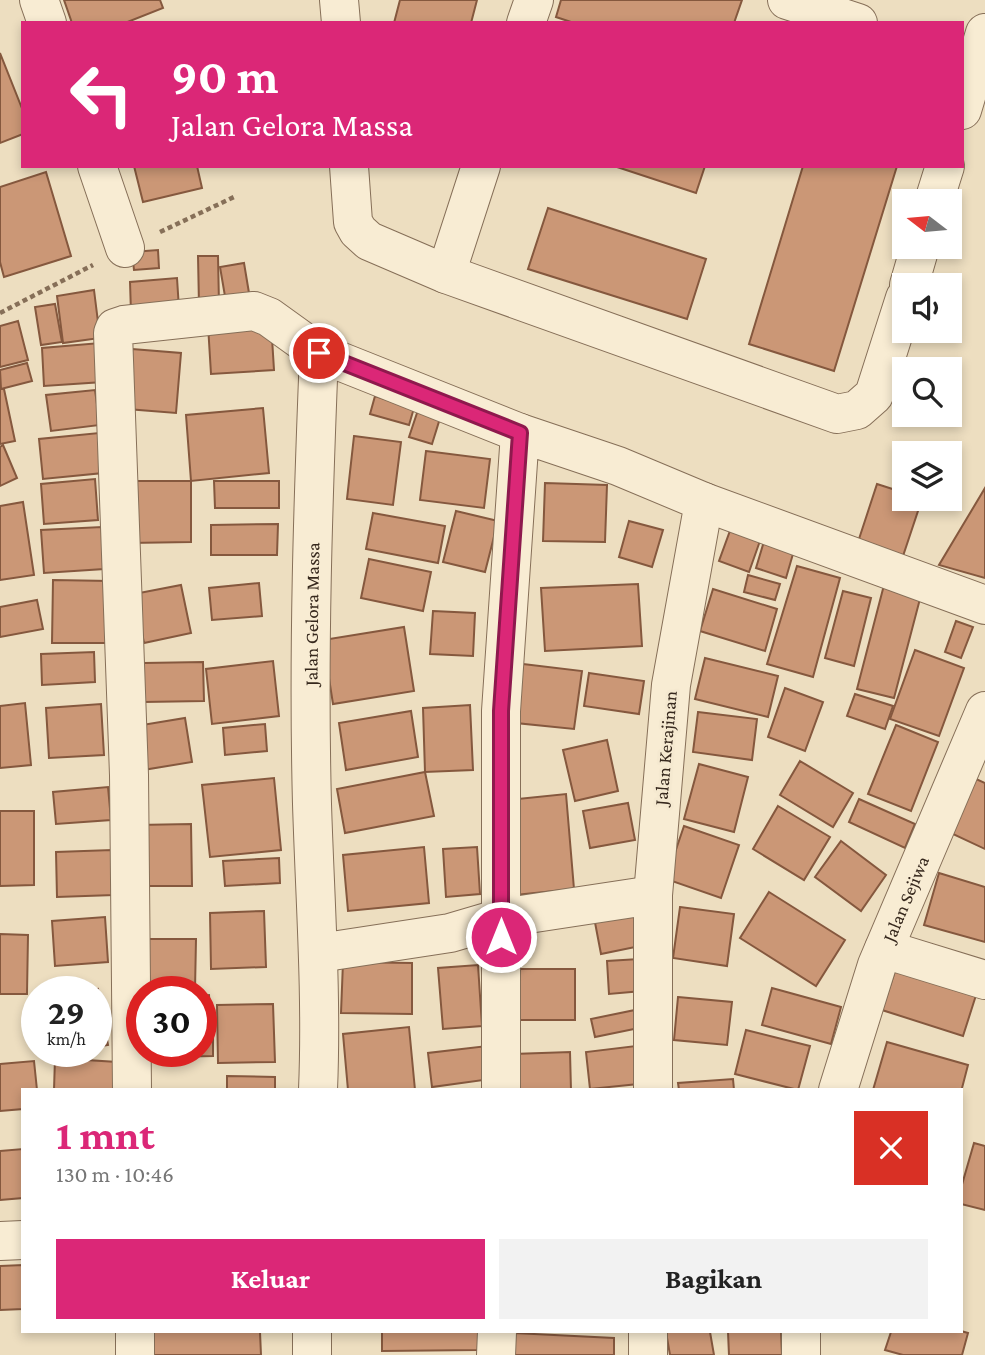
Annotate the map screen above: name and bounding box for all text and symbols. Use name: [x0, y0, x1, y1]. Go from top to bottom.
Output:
icon: left: [56, 49, 147, 140]
text: 90 m: [171, 49, 278, 104]
text: Jalan Gelora Massa: [171, 107, 413, 143]
north arrow: [892, 189, 962, 259]
map controls: [892, 189, 962, 511]
button: sound: [892, 273, 962, 343]
pin: [289, 323, 349, 383]
icon: arrive: [300, 334, 338, 372]
button: search: [892, 357, 962, 427]
button: layers: [892, 441, 962, 511]
street label: Jalan Gelora Massa: [301, 542, 324, 688]
street label: Jalan Kerajinan: [650, 690, 682, 808]
street label: Jalan Sejiwa: [877, 852, 933, 947]
position arrow: [464, 900, 538, 974]
speed limit sign: 30: [126, 976, 217, 1067]
text: 29: [48, 993, 85, 1032]
text: km/h: [47, 1029, 86, 1049]
text: 1 mnt: [56, 1111, 155, 1158]
button: close: [854, 1111, 928, 1185]
text: 130 m · 10:46: [56, 1161, 174, 1187]
button: Keluar: [56, 1239, 485, 1319]
button: Bagikan: [499, 1239, 928, 1319]

